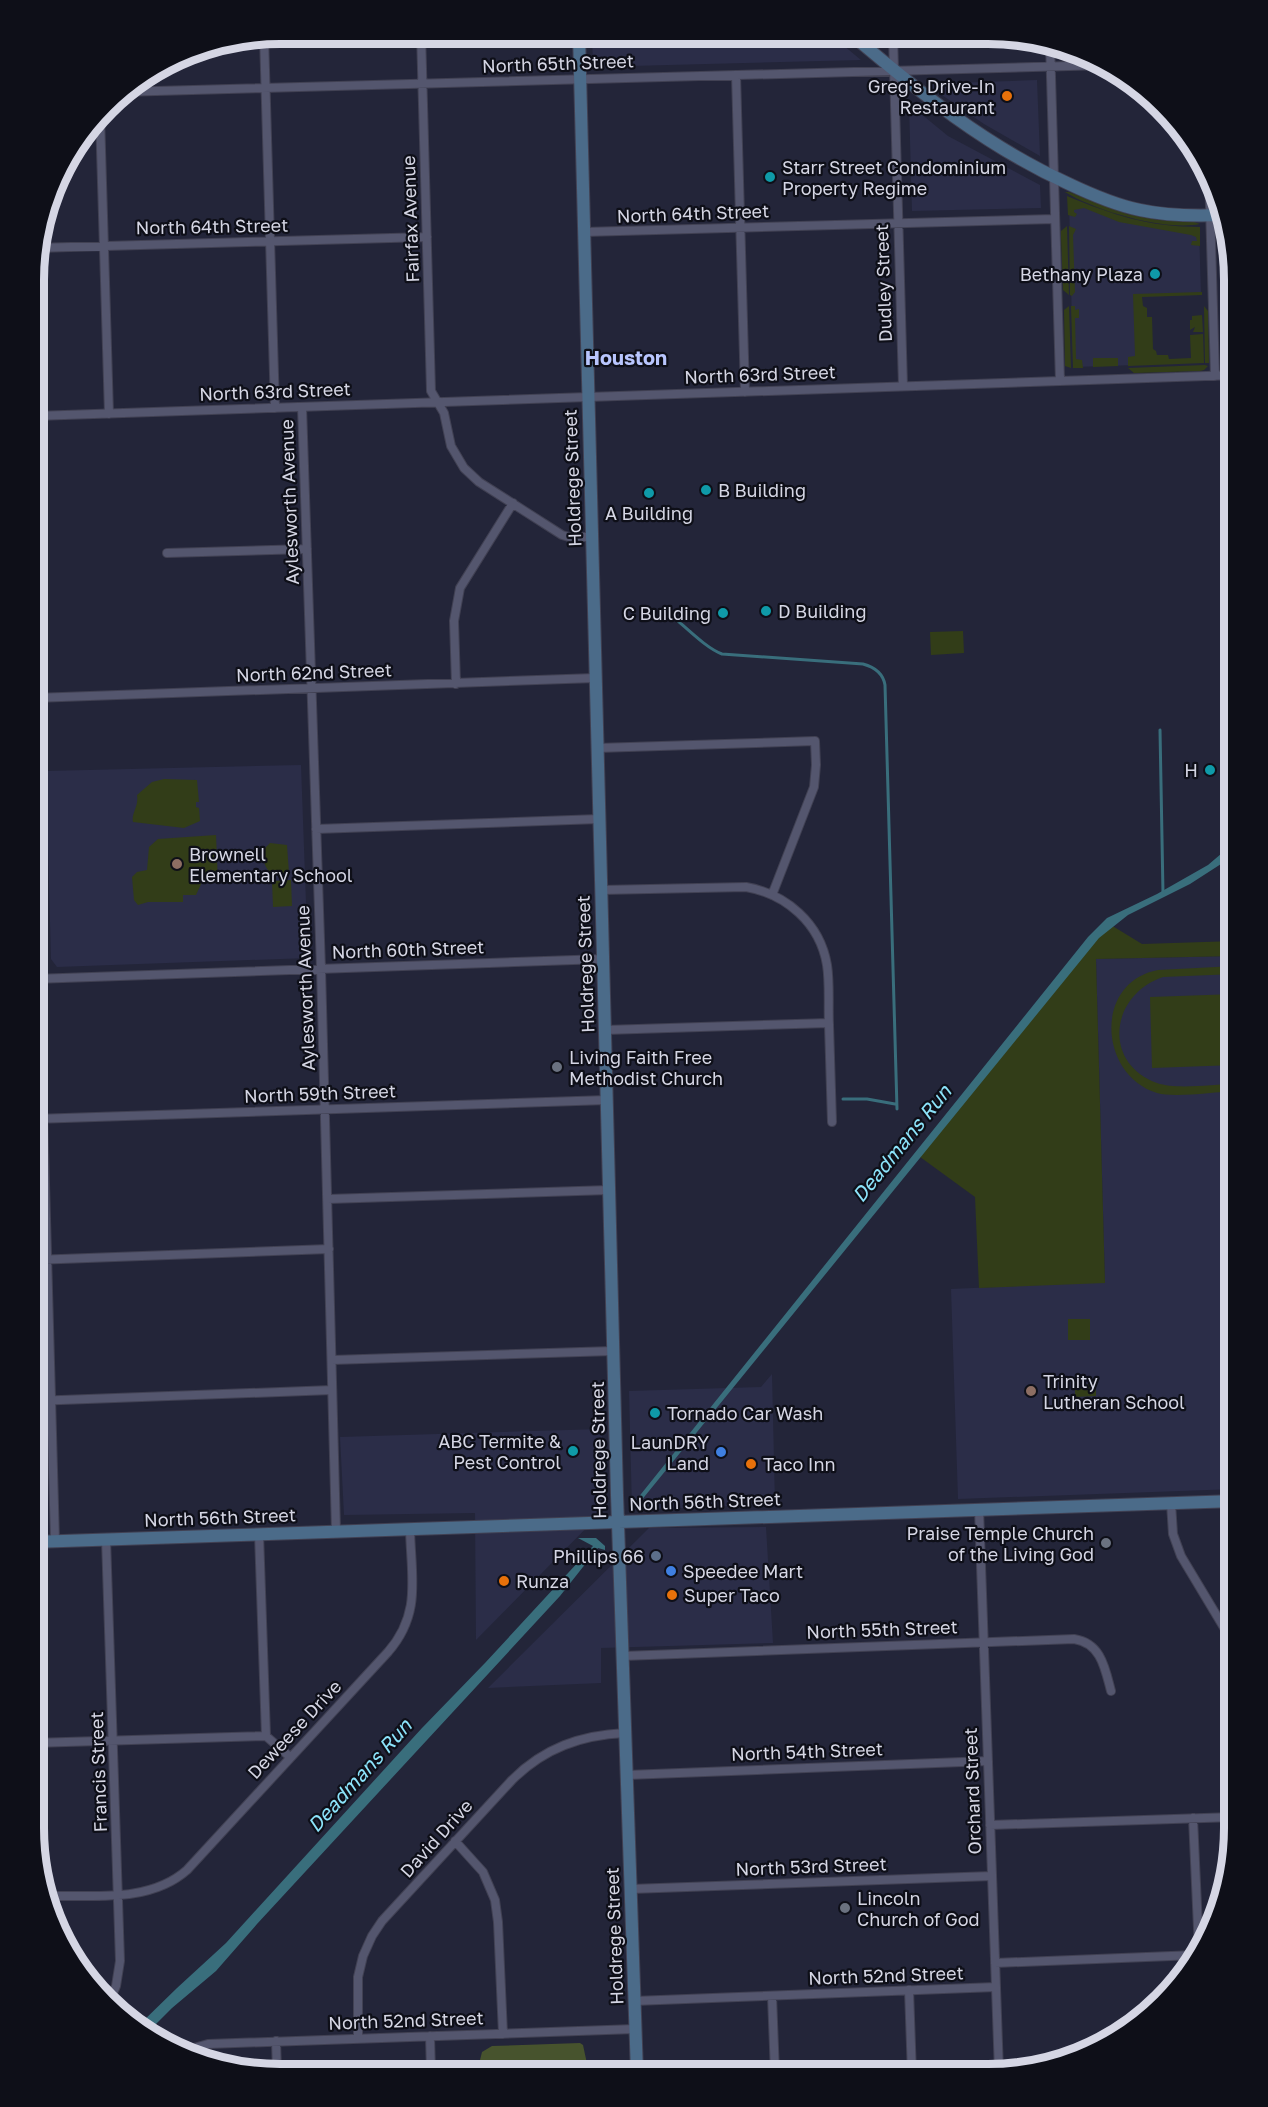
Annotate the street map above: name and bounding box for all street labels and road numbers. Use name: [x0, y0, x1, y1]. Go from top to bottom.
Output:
street label: North 65th Street: [482, 49, 634, 77]
street label: Fairfax Avenue: [397, 155, 423, 283]
street label: North 64th Street: [616, 199, 770, 227]
street label: North 64th Street: [136, 214, 288, 238]
street label: Dudley Street: [870, 224, 896, 342]
street label: North 63rd Street: [684, 360, 836, 388]
street label: North 63rd Street: [199, 377, 351, 405]
street label: Holdrege Street: [559, 409, 585, 547]
street label: Aylesworth Avenue: [275, 419, 303, 585]
street label: North 62nd Street: [236, 658, 392, 686]
street label: Holdrege Street: [572, 895, 598, 1033]
street label: Aylesworth Avenue: [291, 905, 319, 1071]
street label: North 60th Street: [331, 935, 485, 963]
street label: North 59th Street: [244, 1079, 396, 1107]
street label: Holdrege Street: [586, 1381, 610, 1519]
street label: North 56th Street: [629, 1487, 781, 1515]
street label: North 56th Street: [144, 1503, 296, 1531]
street label: North 55th Street: [806, 1615, 958, 1643]
street label: Deweese Drive: [243, 1675, 345, 1783]
street label: Francis Street: [85, 1711, 111, 1833]
street label: Orchard Street: [959, 1727, 985, 1855]
street label: North 54th Street: [731, 1737, 883, 1765]
street label: David Drive: [395, 1794, 477, 1882]
street label: North 53rd Street: [735, 1852, 887, 1880]
street label: Holdrege Street: [601, 1867, 627, 2005]
street label: North 52nd Street: [808, 1961, 964, 1989]
street label: North 52nd Street: [328, 2006, 484, 2034]

